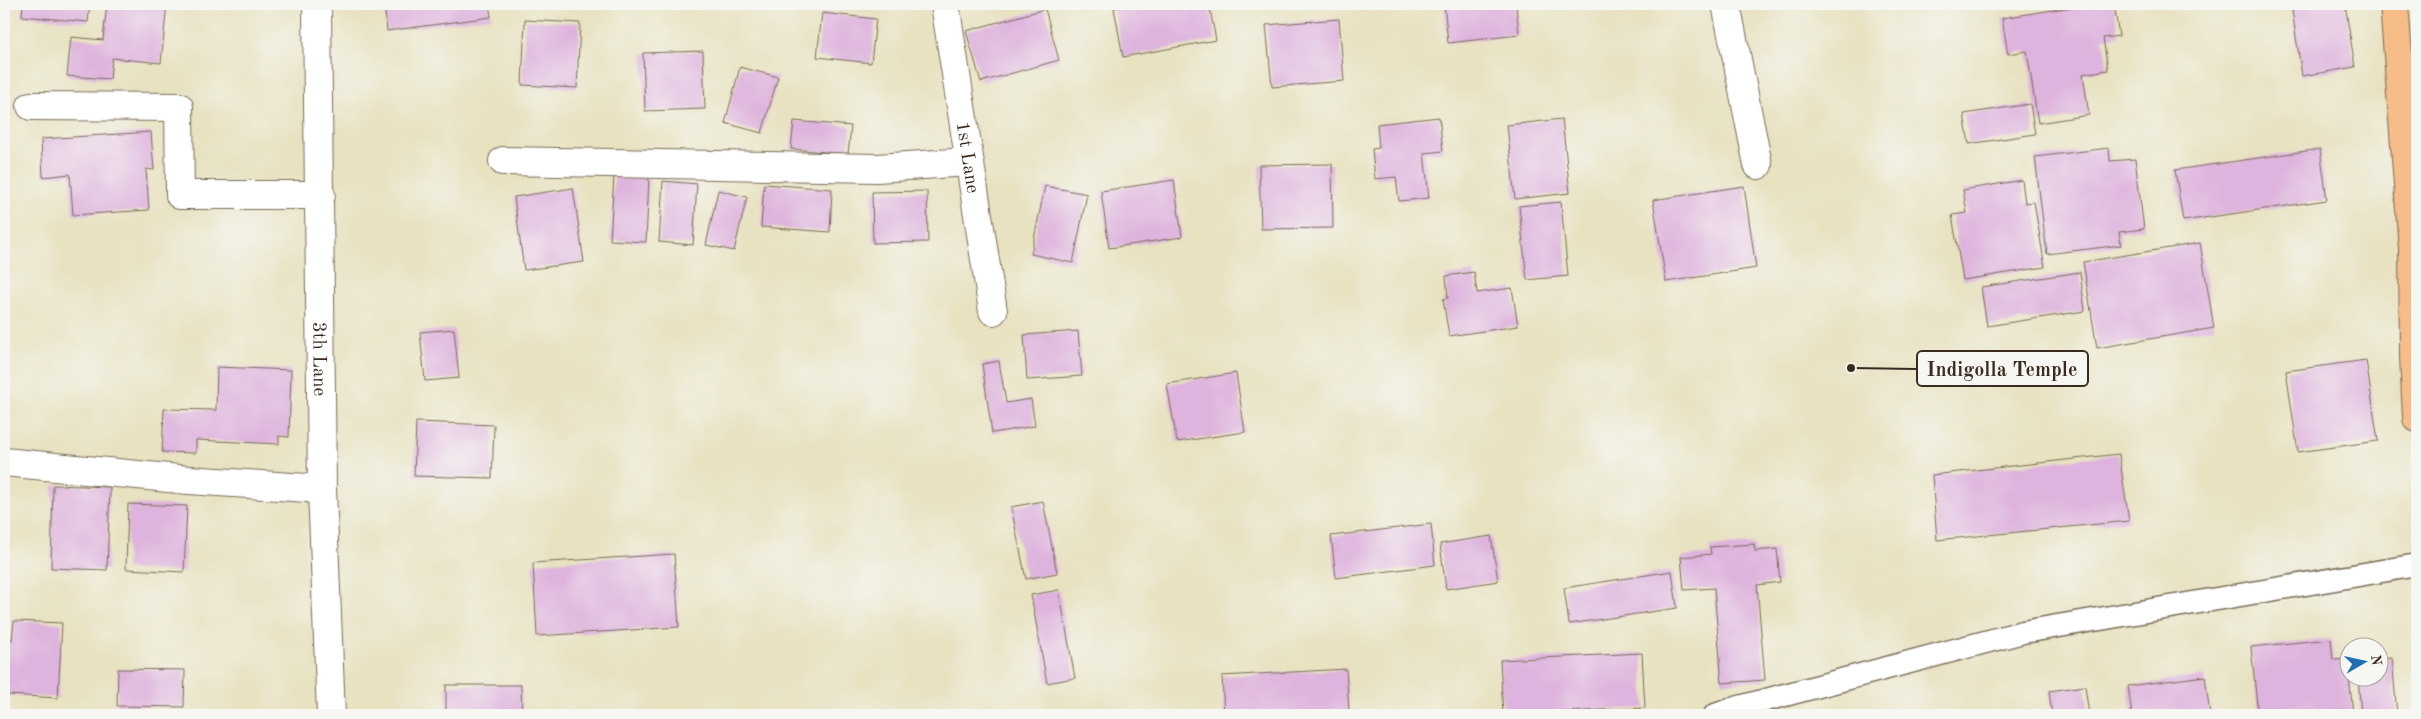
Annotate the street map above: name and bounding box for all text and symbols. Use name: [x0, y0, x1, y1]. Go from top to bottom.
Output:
street label: 1st Lane: [951, 120, 981, 195]
street label: 3th Lane: [308, 322, 328, 396]
callout: Indigolla Temple: [1917, 351, 2088, 386]
text: Indigolla Temple: [1927, 361, 2077, 381]
north arrow: [2338, 636, 2388, 686]
text: N: [2368, 654, 2384, 667]

